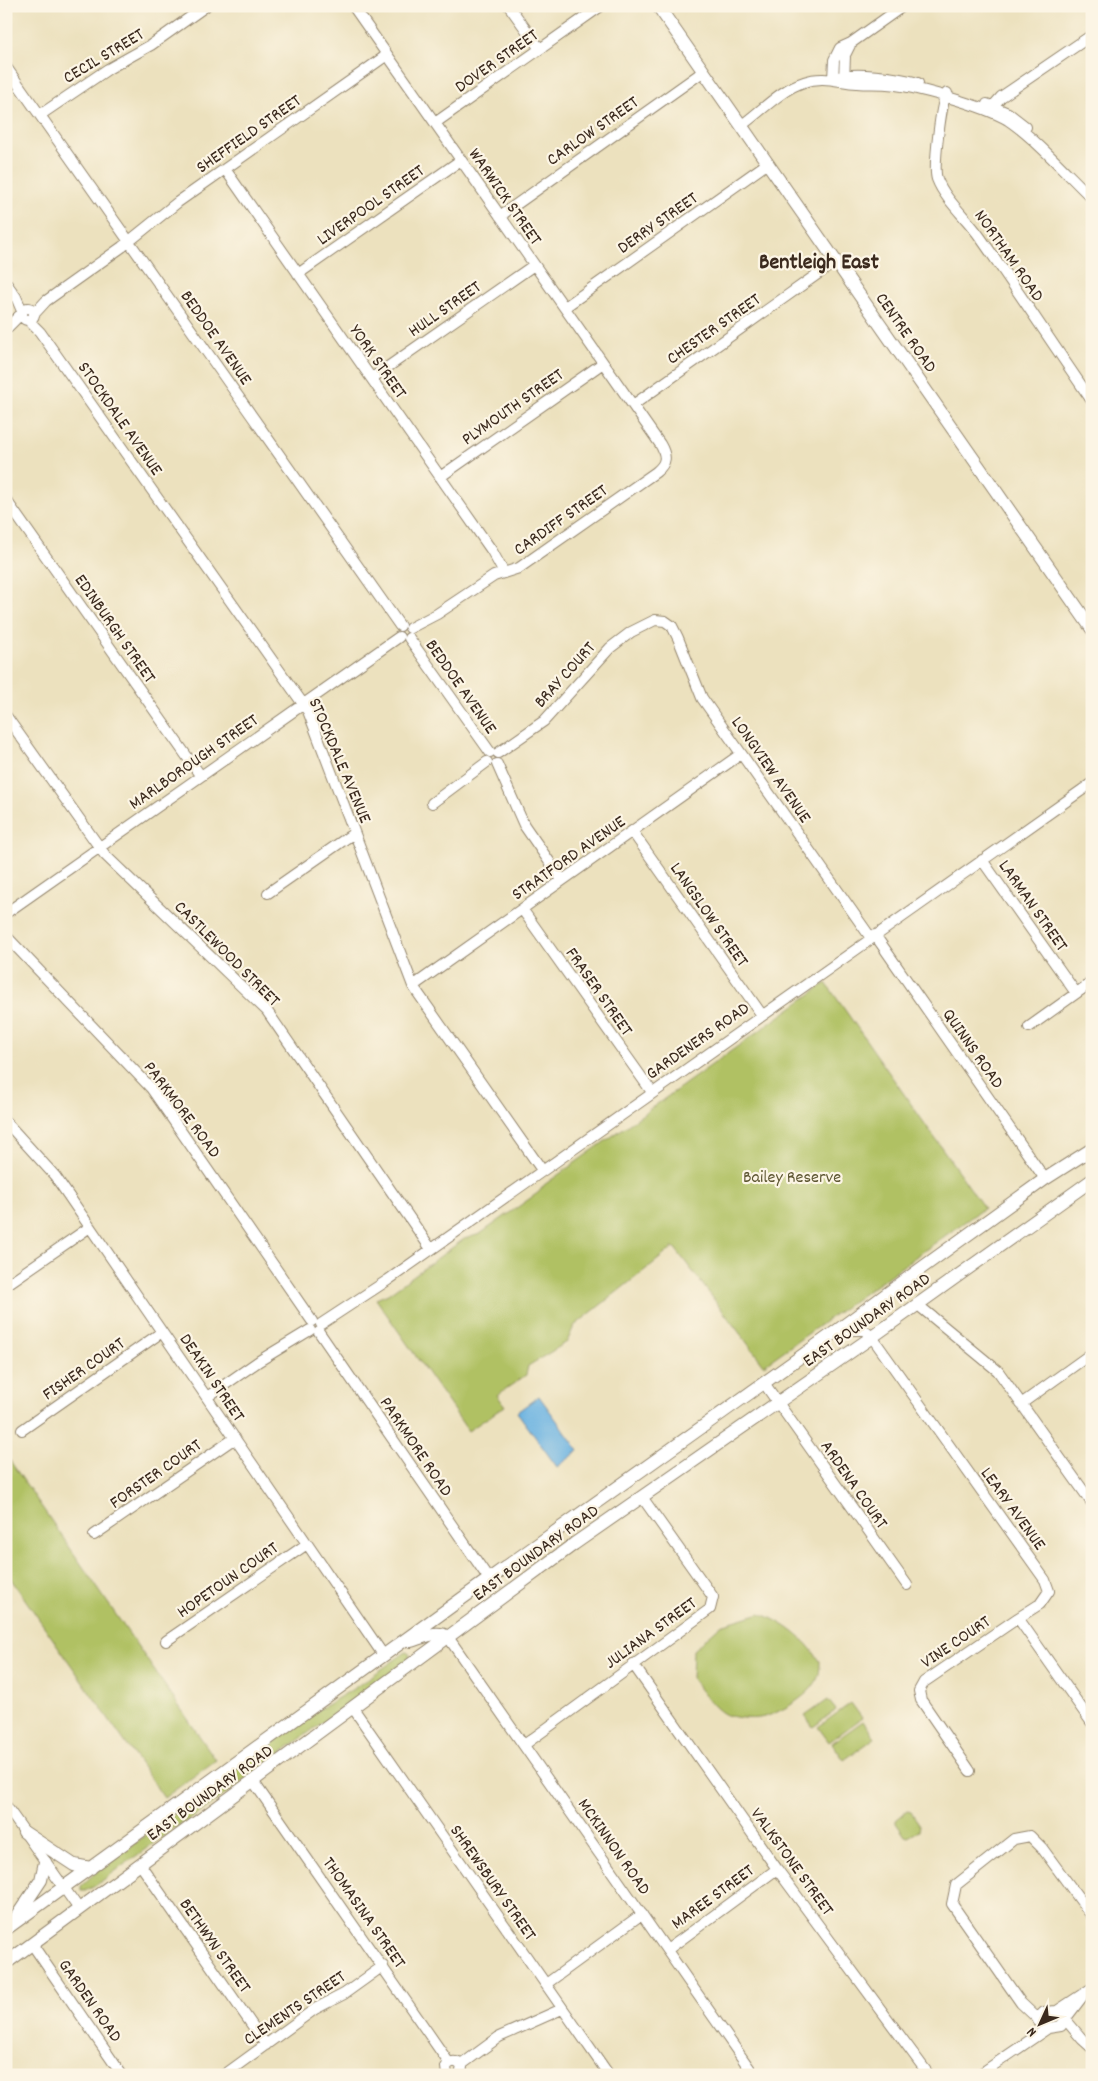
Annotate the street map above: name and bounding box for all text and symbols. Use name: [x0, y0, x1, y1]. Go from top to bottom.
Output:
street label: CECIL STREET: [59, 23, 149, 91]
street label: DOVER STREET: [451, 24, 544, 100]
street label: SHEFFIELD STREET: [192, 89, 307, 181]
street label: CARLOW STREET: [542, 91, 644, 173]
street label: WARWICK STREET: [461, 144, 547, 251]
street label: LIVERPOOL STREET: [313, 160, 430, 253]
street label: DERRY STREET: [613, 187, 704, 261]
street label: NORTHAM ROAD: [967, 205, 1049, 307]
district label: Bentleigh East: [759, 248, 880, 279]
street label: HULL STREET: [404, 276, 487, 344]
street label: BEDDOE AVENUE: [173, 286, 257, 391]
street label: CHESTER STREET: [662, 288, 767, 372]
street label: CENTRE ROAD: [868, 288, 942, 378]
street label: YORK STREET: [342, 320, 412, 405]
street label: STOCKDALE AVENUE: [70, 357, 168, 481]
street label: PLYMOUTH STREET: [457, 363, 570, 453]
street label: CARDIFF STREET: [509, 479, 614, 563]
street label: EDINBURGH STREET: [67, 570, 161, 689]
street label: BEDDOE AVENUE: [418, 635, 502, 740]
street label: BRAY COURT: [529, 637, 602, 714]
street label: STOCKDALE AVENUE: [301, 694, 376, 827]
street label: MARLBOROUGH STREET: [125, 709, 264, 817]
street label: LONGVIEW AVENUE: [724, 712, 816, 829]
street label: STRATFORD AVENUE: [507, 810, 631, 908]
street label: LARMAN STREET: [991, 856, 1073, 957]
street label: LANGSLOW STREET: [663, 858, 753, 973]
street label: CASTLEWOOD STREET: [167, 896, 285, 1014]
street label: FRASER STREET: [558, 943, 638, 1042]
street label: GARDENERS ROAD: [642, 997, 755, 1087]
street label: QUINNS ROAD: [935, 1004, 1009, 1095]
street label: PARKMORE ROAD: [136, 1057, 226, 1164]
park label: Bailey Reserve: [743, 1166, 841, 1191]
street label: EAST BOUNDARY ROAD: [799, 1268, 936, 1374]
street label: DEAKIN STREET: [172, 1329, 250, 1428]
street label: FISHER COURT: [38, 1332, 131, 1408]
street label: PARKMORE ROAD: [372, 1393, 458, 1502]
street label: FORSTER COURT: [105, 1434, 208, 1516]
street label: ARDENA COURT: [813, 1436, 893, 1535]
street label: LEARY AVENUE: [973, 1463, 1051, 1556]
street label: EAST BOUNDARY ROAD: [468, 1500, 605, 1608]
street label: HOPETOUN COURT: [173, 1537, 284, 1625]
street label: JULIANA STREET: [600, 1592, 703, 1676]
street label: VINE COURT: [917, 1611, 996, 1676]
street label: EAST BOUNDARY ROAD: [142, 1740, 279, 1848]
street label: MCKINNON ROAD: [570, 1794, 656, 1901]
street label: VALKSTONE STREET: [743, 1803, 839, 1922]
street label: SHREWSBURY STREET: [443, 1820, 541, 1947]
street label: THOMASINA STREET: [315, 1853, 411, 1974]
street label: MAREE STREET: [667, 1859, 760, 1937]
street label: BETHWYN STREET: [172, 1894, 256, 1999]
street label: GARDEN ROAD: [51, 1955, 127, 2048]
street label: CLEMENTS STREET: [239, 1966, 352, 2053]
north arrow: [1016, 1998, 1066, 2048]
text: N: [1022, 2022, 1042, 2041]

